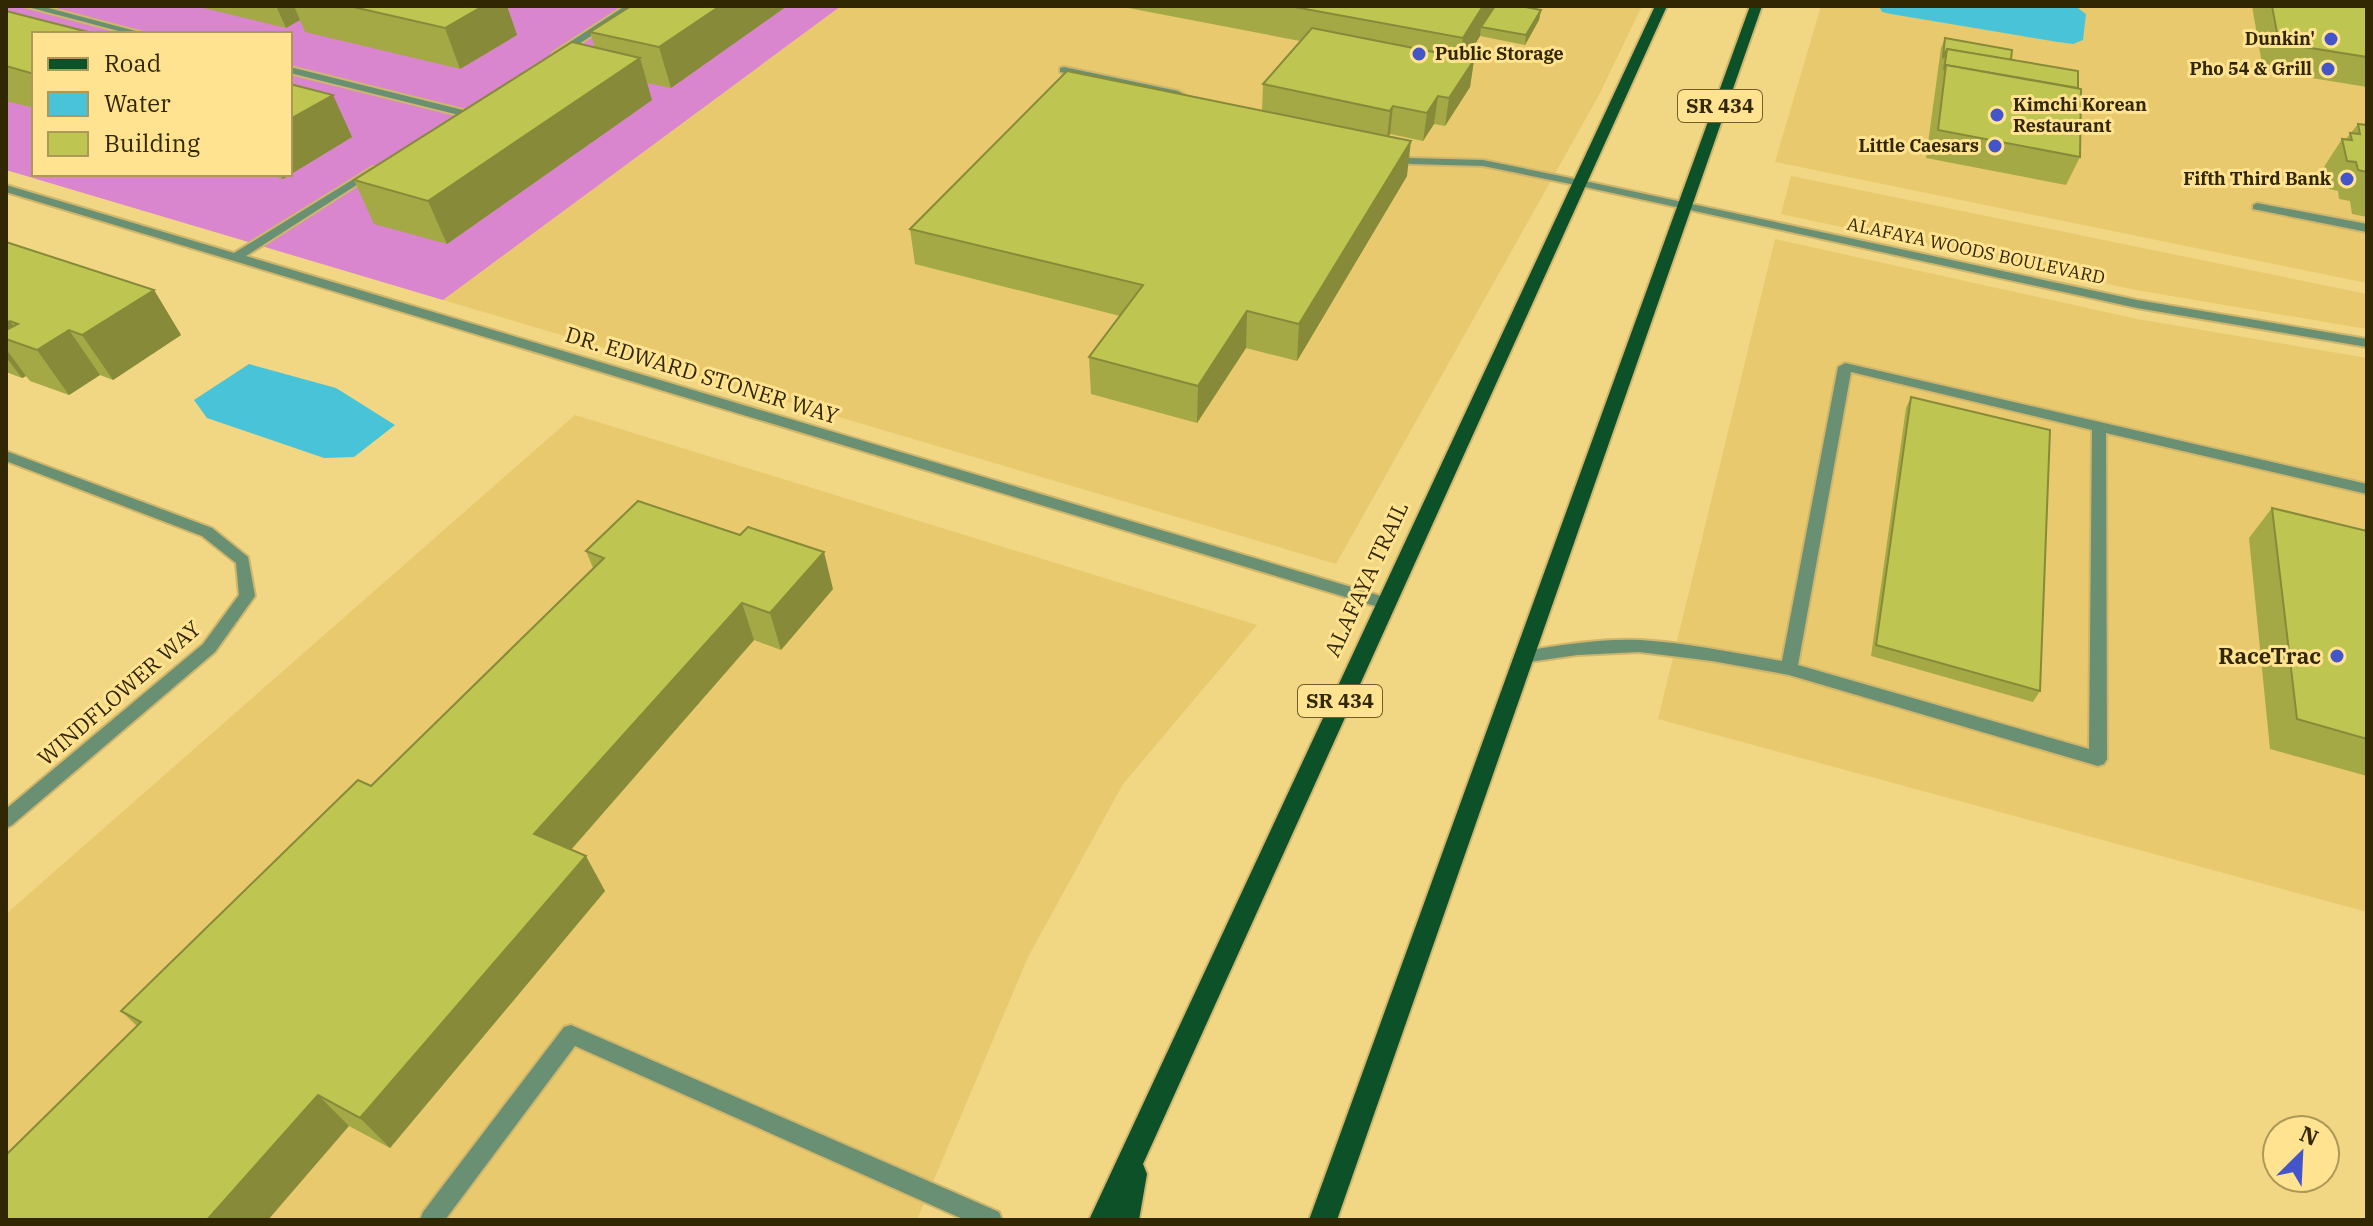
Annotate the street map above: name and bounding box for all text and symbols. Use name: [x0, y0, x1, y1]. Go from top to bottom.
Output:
place label: Dunkin': [2245, 27, 2315, 50]
marker: Dunkin': [2322, 30, 2340, 48]
legend: [32, 32, 292, 176]
place label: Public Storage: [1435, 42, 1564, 65]
marker: Public Storage: [1410, 45, 1428, 63]
text: Road: [104, 47, 161, 79]
place label: Pho 54 & Grill: [2189, 57, 2312, 80]
marker: Pho 54 & Grill: [2319, 60, 2337, 78]
text: Water: [104, 87, 171, 119]
road number: SR 434: [1678, 90, 1762, 122]
place label: Kimchi Korean Restaurant: [2013, 93, 2147, 137]
marker: Kimchi Korean Restaurant: [1988, 106, 2006, 124]
text: Building: [104, 127, 200, 159]
place label: Little Caesars: [1858, 134, 1979, 157]
marker: Little Caesars: [1986, 137, 2004, 155]
place label: Fifth Third Bank: [2183, 167, 2332, 190]
marker: Fifth Third Bank: [2338, 170, 2356, 188]
street label: ALAFAYA WOODS BOULEVARD: [1845, 212, 2107, 289]
street label: DR. EDWARD STONER WAY: [562, 319, 842, 430]
street label: ALAFAYA TRAIL: [1317, 497, 1414, 661]
street label: WINDFLOWER WAY: [31, 614, 206, 771]
place label: RaceTrac: [2218, 641, 2321, 670]
marker: RaceTrac: [2328, 647, 2346, 665]
road number: SR 434: [1298, 685, 1382, 717]
north arrow: [2261, 1114, 2341, 1194]
text: N: [2295, 1118, 2323, 1152]

